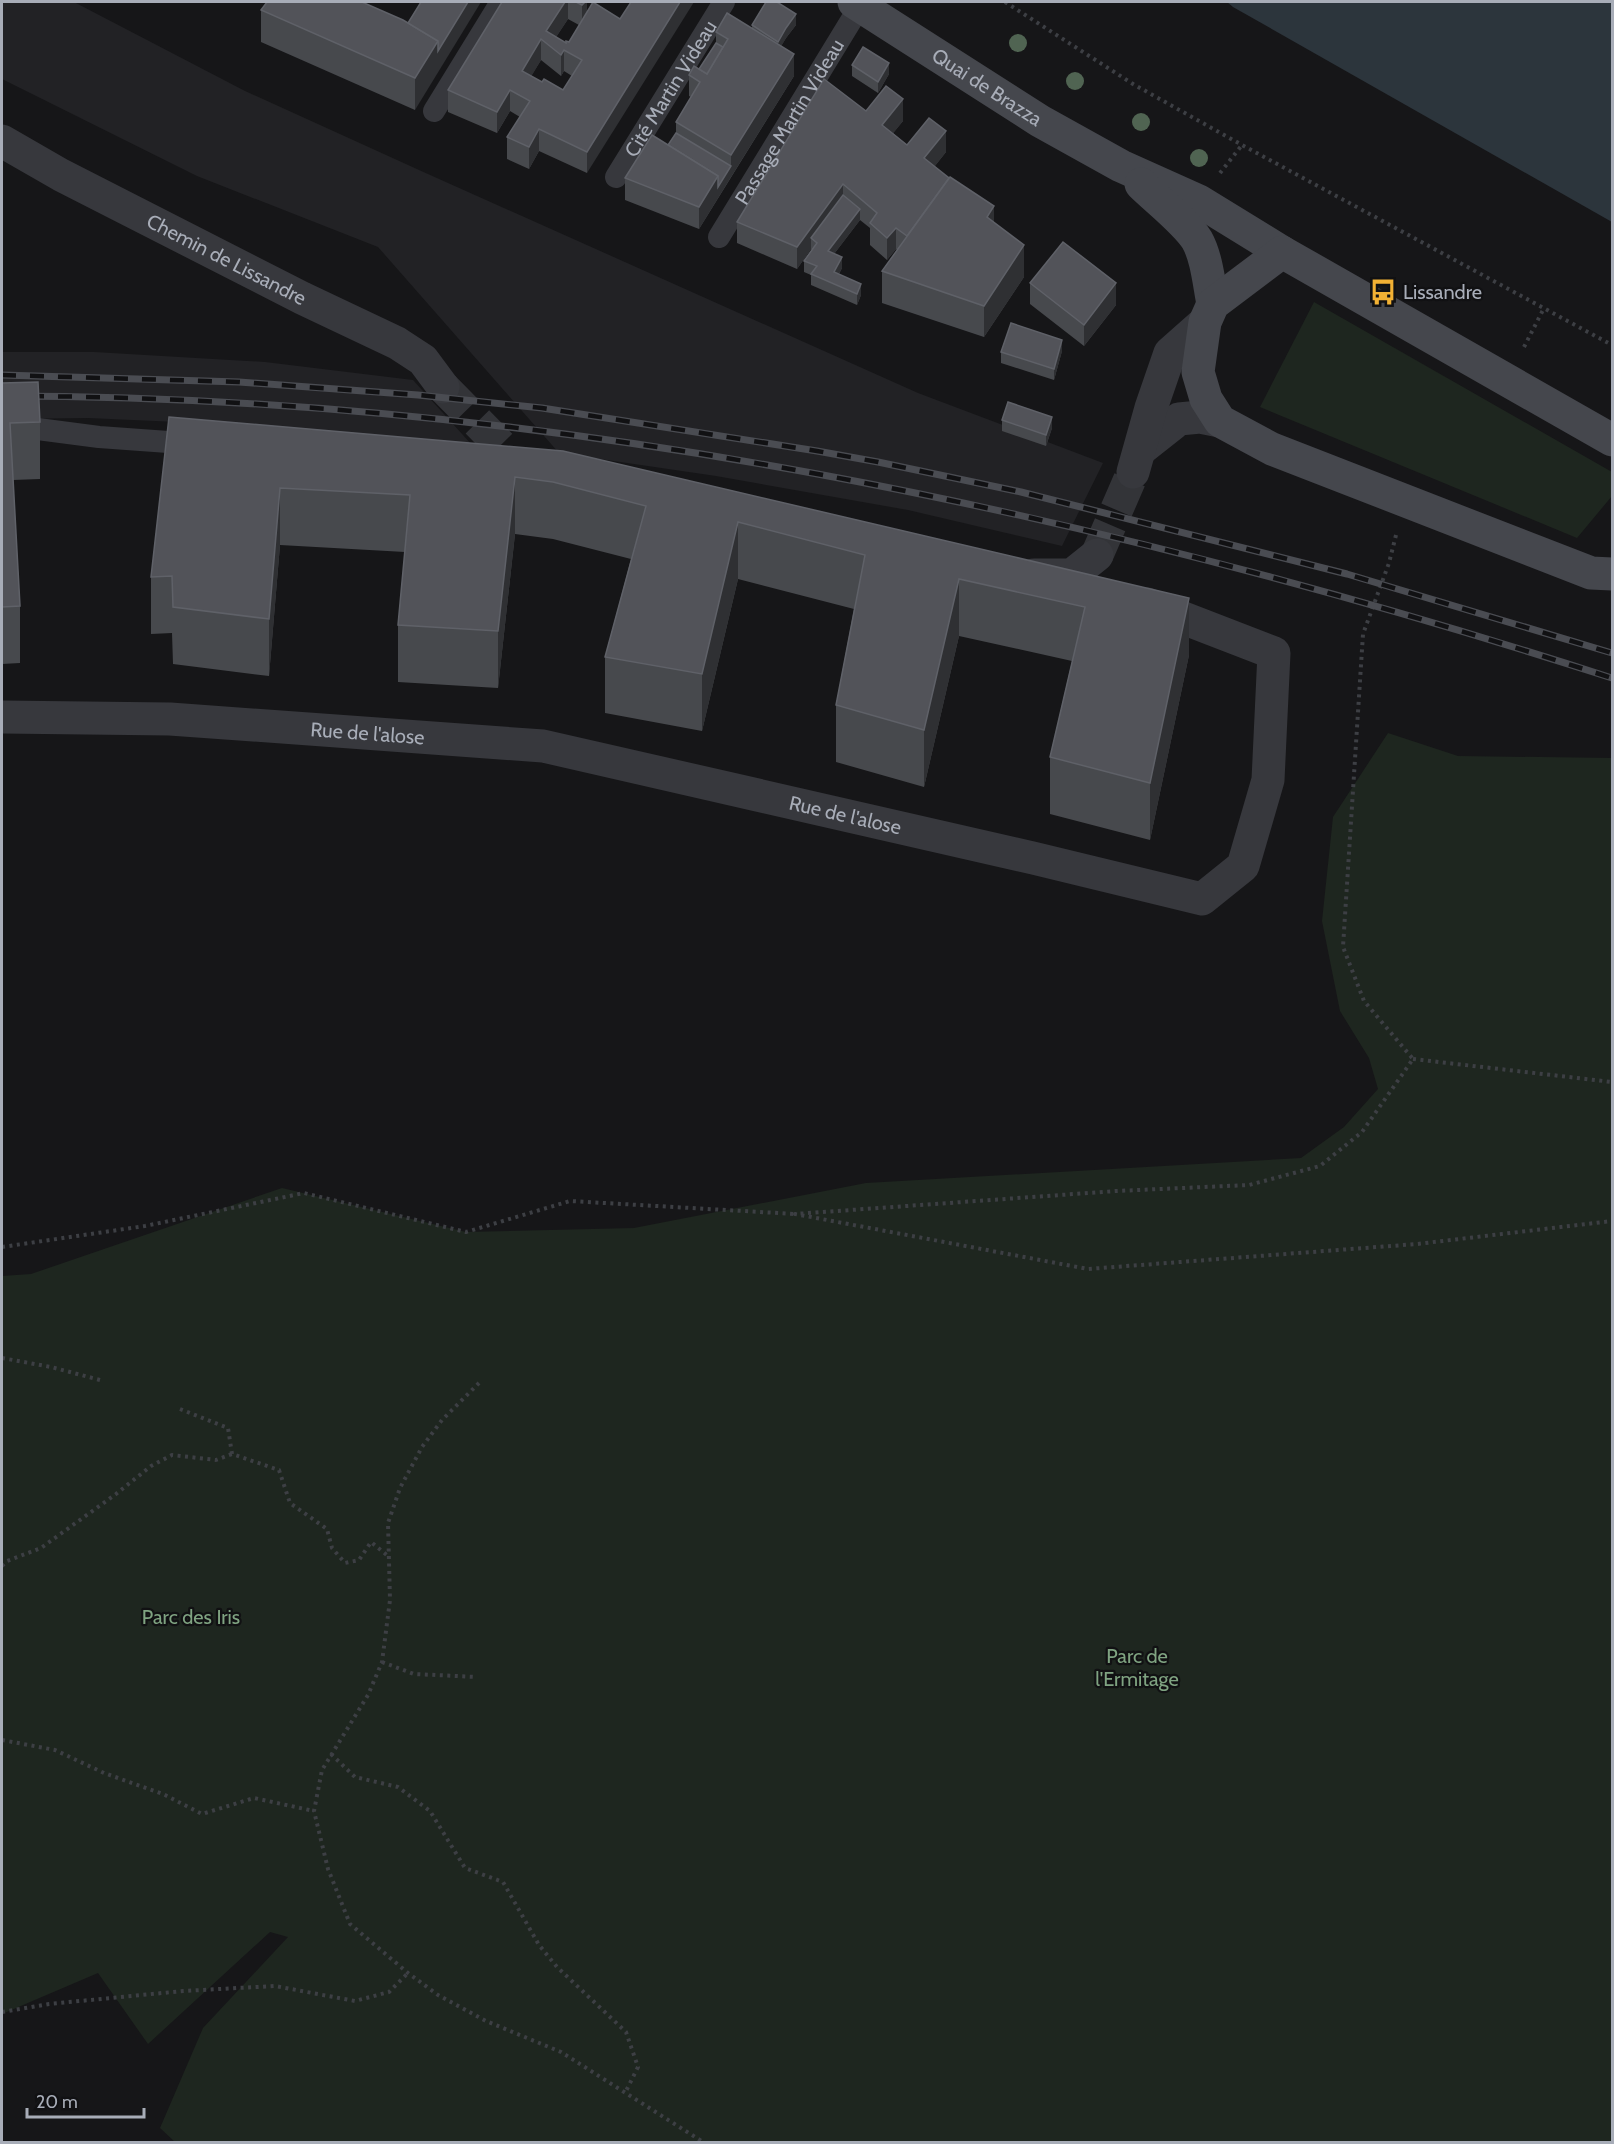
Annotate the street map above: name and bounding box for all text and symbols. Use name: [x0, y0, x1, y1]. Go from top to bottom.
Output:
street label: Cité Martin Videau: [619, 16, 722, 161]
street label: Passage Martin Videau: [730, 35, 849, 209]
street label: Quai de Brazza: [928, 43, 1047, 131]
street label: Chemin de Lissandre: [143, 209, 310, 310]
bus stop icon: Lissandre: [1368, 277, 1398, 307]
place label: Lissandre: [1403, 280, 1482, 304]
street label: Rue de l'alose: [310, 717, 425, 749]
street label: Rue de l'alose: [787, 791, 904, 840]
park label: Parc des Iris: [142, 1605, 240, 1629]
park label: Parc de l'Ermitage: [1095, 1644, 1179, 1691]
scale bar: [27, 2081, 144, 2119]
text: 20 m: [36, 2091, 78, 2113]

